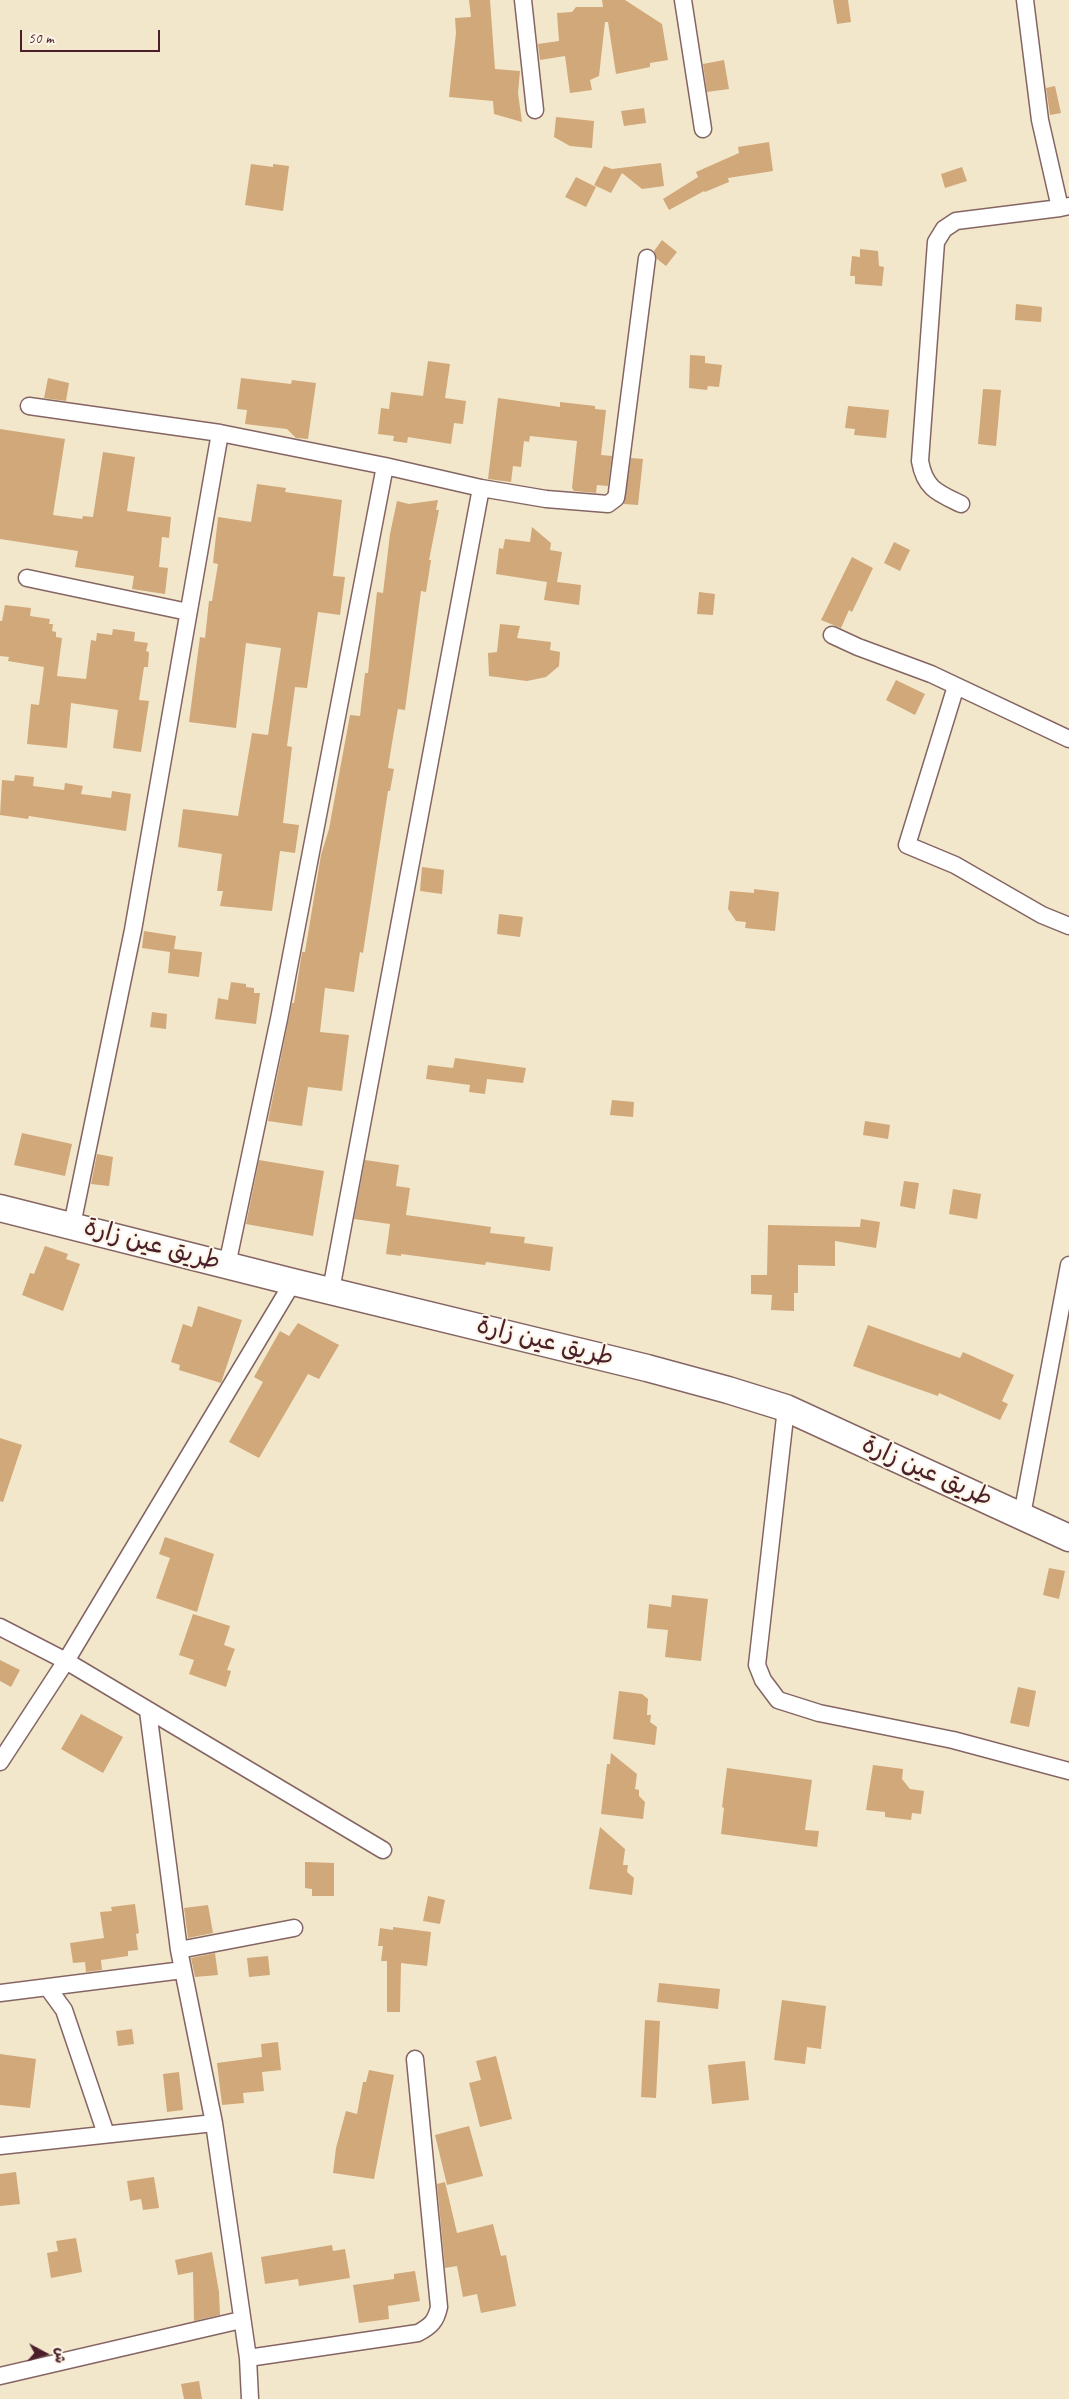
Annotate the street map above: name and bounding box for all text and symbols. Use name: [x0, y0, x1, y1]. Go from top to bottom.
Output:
scale bar: [22, 20, 162, 52]
text: 50 m: [28, 29, 54, 48]
street label: طريق عين زارة: [81, 1212, 223, 1278]
street label: طريق عين زارة: [473, 1311, 617, 1373]
street label: طريق عين زارة: [857, 1430, 997, 1514]
north arrow: [20, 2329, 70, 2379]
text: ش: [51, 2347, 70, 2364]

